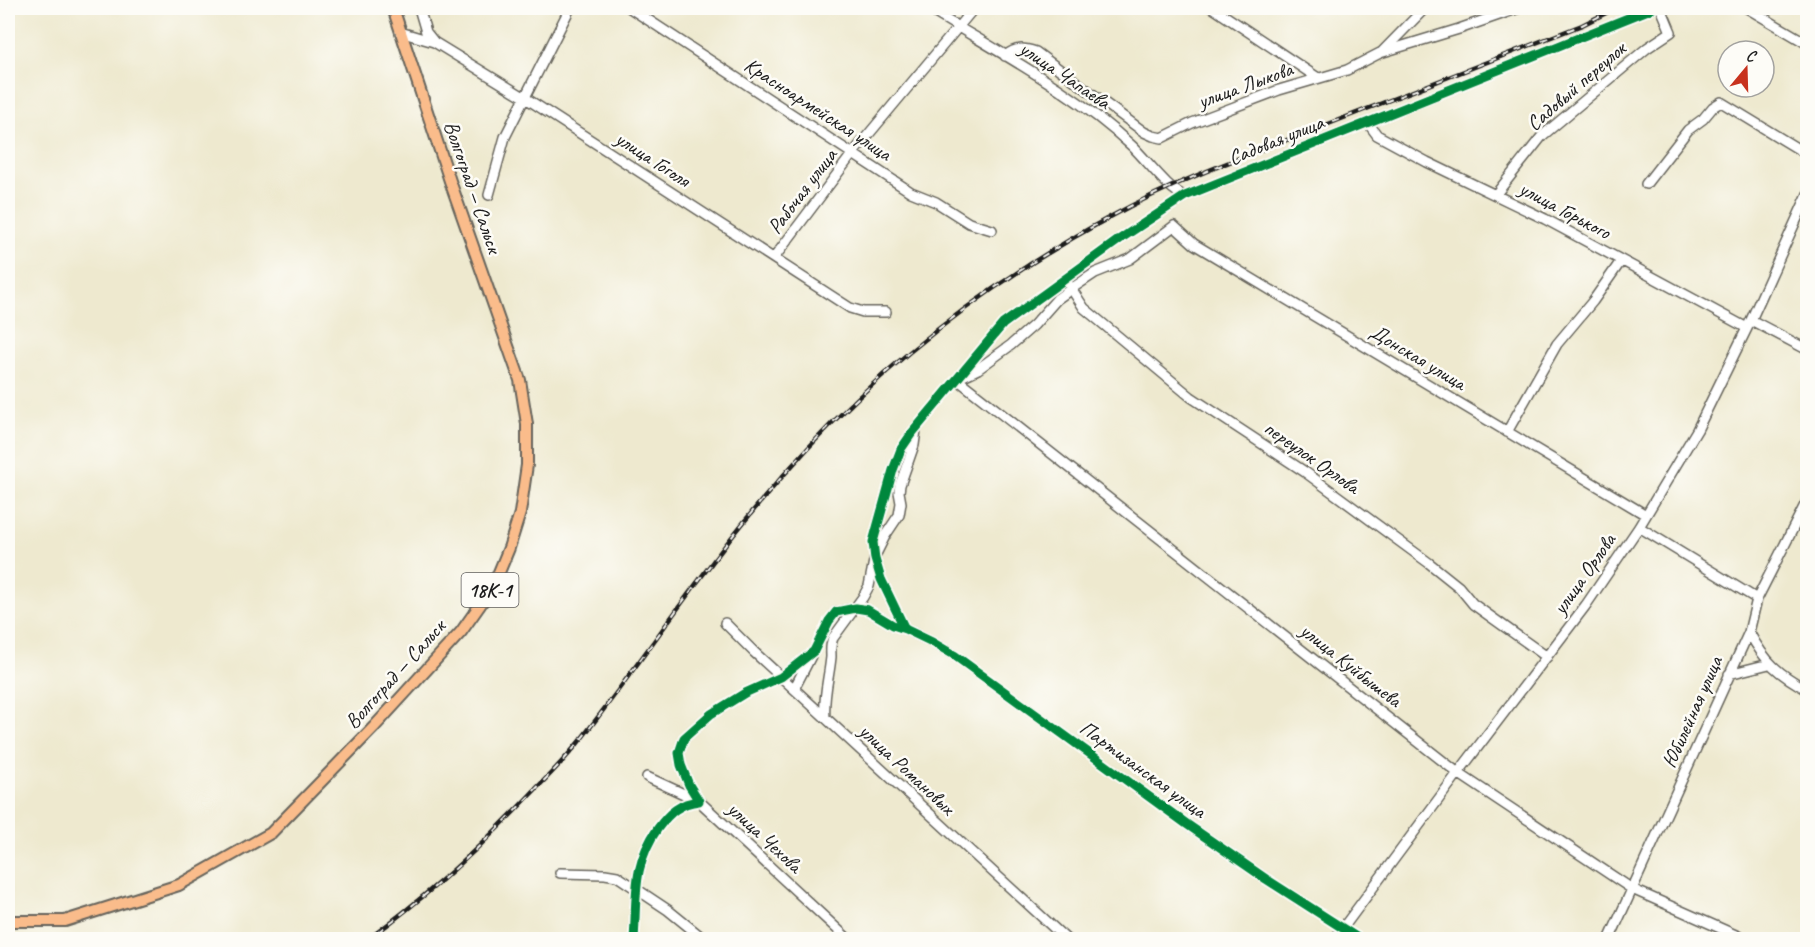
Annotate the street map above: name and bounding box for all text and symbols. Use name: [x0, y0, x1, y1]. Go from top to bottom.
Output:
street label: улица Чапаева: [1013, 34, 1117, 116]
street label: Садовый переулок: [1521, 34, 1633, 136]
north arrow: [1716, 39, 1776, 99]
text: С: [1744, 45, 1760, 67]
street label: Красноармейская улица: [739, 52, 898, 167]
street label: улица Лыкова: [1192, 55, 1297, 115]
street label: Садовая улица: [1224, 108, 1329, 171]
street label: Волгоград — Сальск: [438, 117, 509, 259]
street label: улица Гоголя: [609, 124, 697, 194]
street label: Рабочая улица: [761, 142, 844, 239]
street label: улица Горького: [1513, 174, 1616, 246]
street label: Донская улица: [1365, 318, 1473, 397]
street label: переулок Орлова: [1259, 415, 1367, 501]
street label: улица Орлова: [1546, 527, 1622, 621]
road number: 18К-1: [462, 573, 518, 607]
street label: Волгоград — Сальск: [339, 612, 452, 734]
street label: улица Куйбышева: [1294, 616, 1408, 714]
street label: Юбилейная улица: [1656, 651, 1729, 772]
street label: Партизанская улица: [1075, 714, 1212, 824]
street label: улица Романовых: [852, 717, 962, 821]
street label: улица Чехова: [721, 794, 810, 880]

